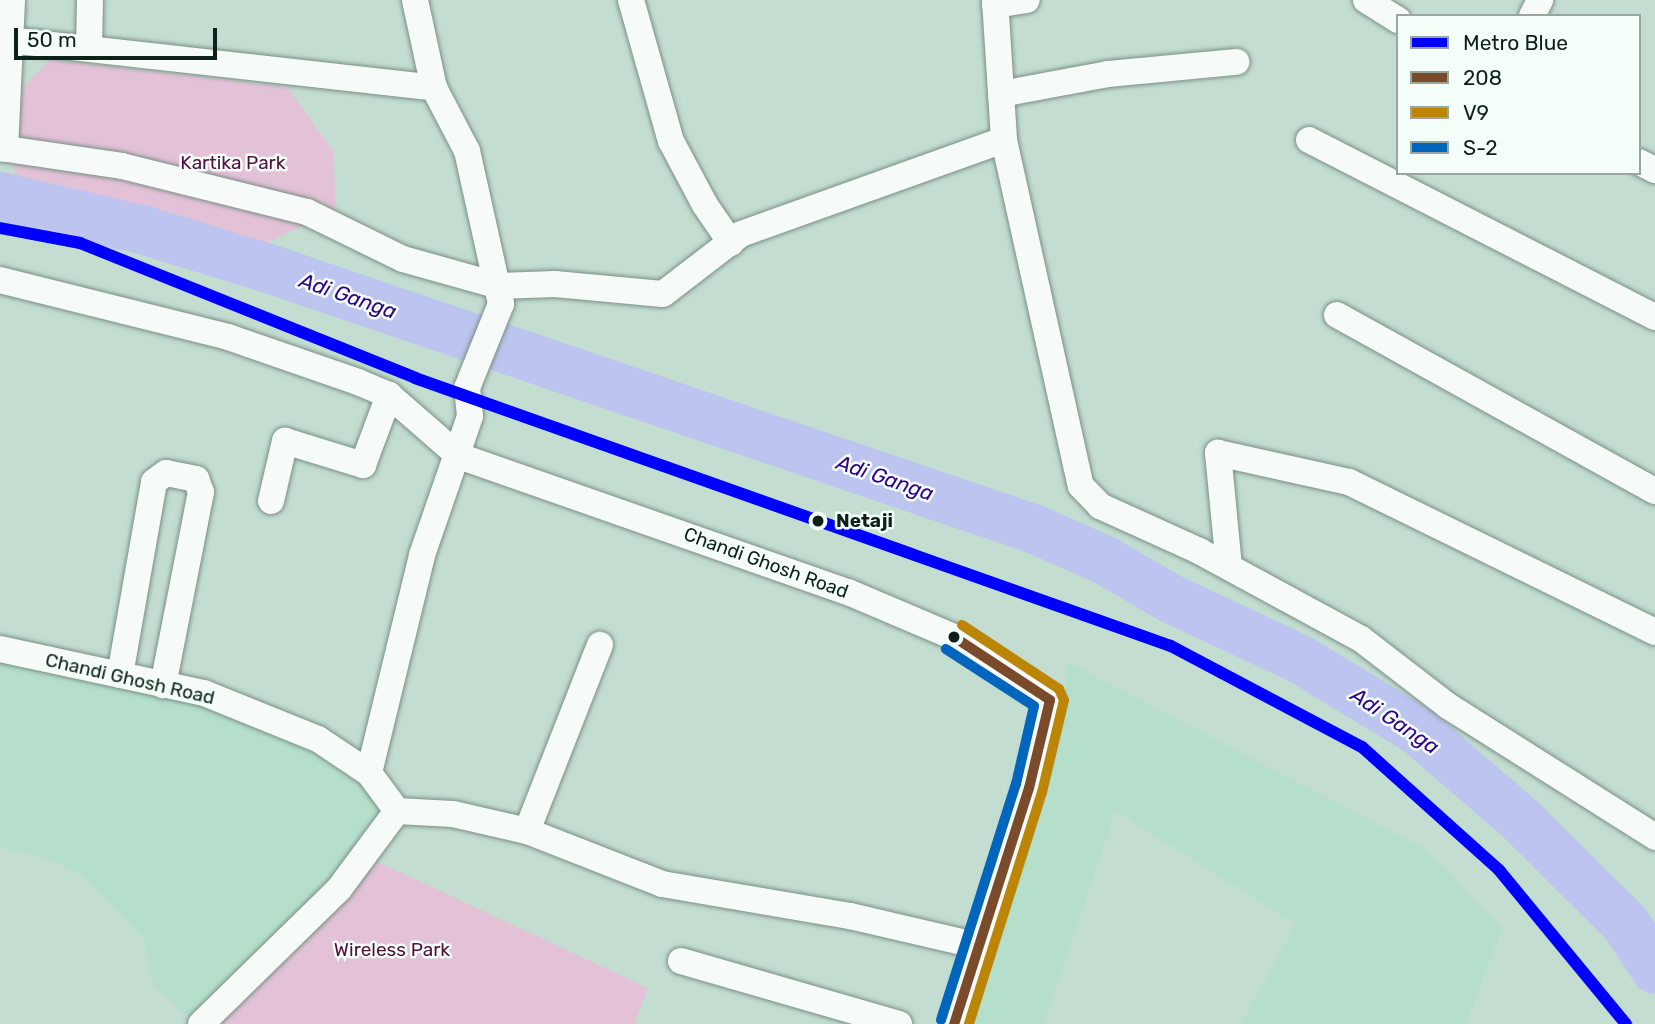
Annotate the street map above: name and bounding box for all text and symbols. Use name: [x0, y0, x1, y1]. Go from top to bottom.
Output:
scale bar: [18, 14, 220, 58]
legend: [1396, 14, 1641, 175]
text: 50 m: [27, 27, 77, 52]
text: Metro Blue: [1463, 30, 1568, 55]
text: 208: [1463, 65, 1502, 90]
text: V9: [1463, 100, 1489, 125]
text: S-2: [1463, 135, 1498, 160]
park label: Kartika Park: [180, 152, 286, 174]
water label: Adi Ganga: [296, 268, 400, 324]
water label: Adi Ganga: [833, 450, 937, 506]
marker: Netaji: [806, 509, 830, 533]
place label: Netaji: [836, 510, 893, 532]
street label: Chandi Ghosh Road: [681, 523, 851, 603]
unlabelled marker: [947, 630, 961, 644]
street label: Chandi Ghosh Road: [43, 648, 217, 710]
water label: Adi Ganga: [1346, 682, 1444, 760]
park label: Wireless Park: [334, 939, 450, 961]

